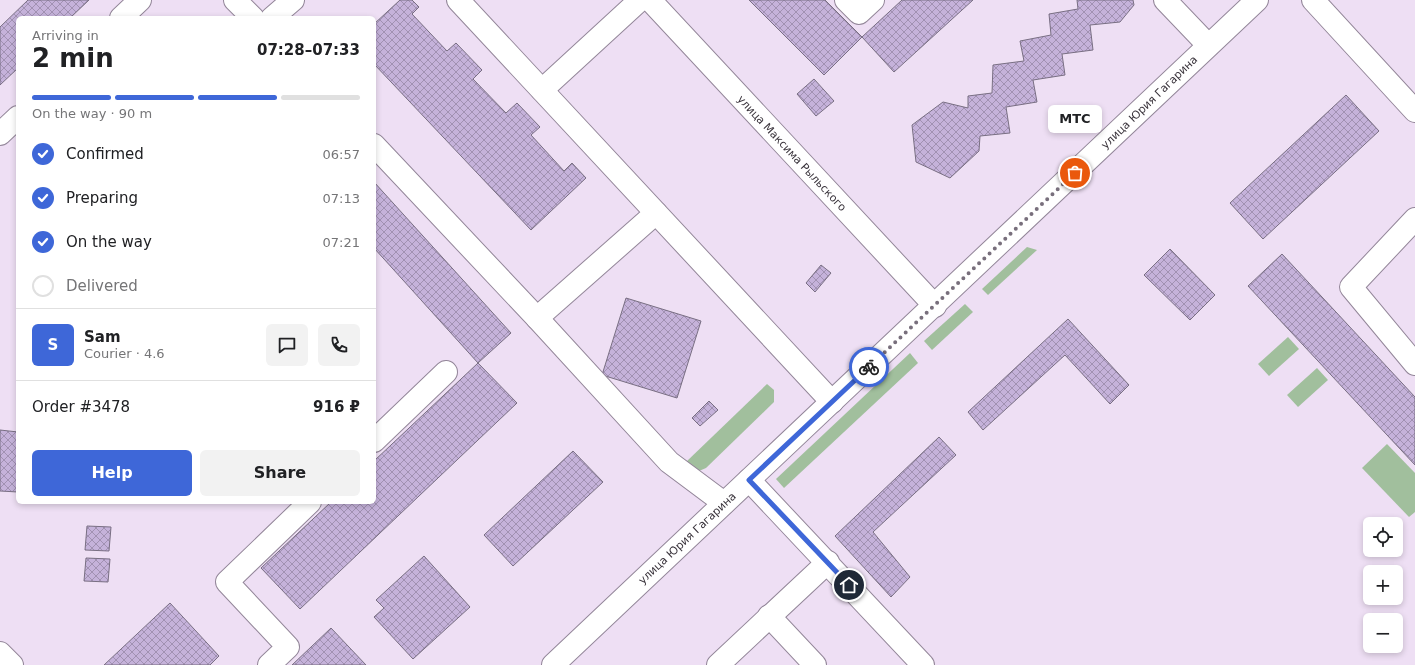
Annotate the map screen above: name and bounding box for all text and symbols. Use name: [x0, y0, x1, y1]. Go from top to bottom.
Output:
text: Arriving in: [32, 28, 99, 43]
text: 07:28–07:33: [257, 41, 360, 59]
text: 2 min: [32, 43, 114, 73]
street label: улица Юрия Гагарина: [1099, 53, 1200, 152]
street label: улица Максима Рыльского: [734, 93, 849, 214]
callout: МТС: [1048, 105, 1102, 133]
text: On the way · 90 m: [32, 106, 152, 121]
text: МТС: [1059, 111, 1091, 126]
icon: check: [32, 143, 54, 165]
text: Confirmed: [66, 145, 144, 163]
text: 06:57: [323, 147, 360, 162]
pin: [1058, 156, 1092, 190]
icon: bag: [1064, 162, 1086, 184]
icon: check: [32, 187, 54, 209]
text: Preparing: [66, 189, 138, 207]
text: 07:13: [323, 191, 360, 206]
icon: check: [32, 231, 54, 253]
text: On the way: [66, 233, 152, 251]
text: 07:21: [323, 235, 360, 250]
text: Delivered: [66, 277, 138, 295]
button: chat: [266, 324, 308, 366]
button: phone: [318, 324, 360, 366]
text: Sam: [84, 328, 121, 346]
text: S: [48, 336, 58, 354]
text: Courier · 4.6: [84, 346, 165, 361]
courier: [849, 347, 889, 387]
icon: bike: [858, 356, 880, 378]
text: Order #3478: [32, 398, 130, 416]
text: 916 ₽: [313, 398, 360, 416]
button: Help: [32, 450, 192, 496]
button: Share: [200, 450, 360, 496]
street label: улица Юрия Гагарина: [636, 490, 739, 587]
map controls: [1363, 517, 1403, 653]
button: locate: [1363, 517, 1403, 557]
button: +: [1363, 565, 1403, 605]
pin: [832, 568, 866, 602]
icon: home: [838, 574, 860, 596]
button: −: [1363, 613, 1403, 653]

